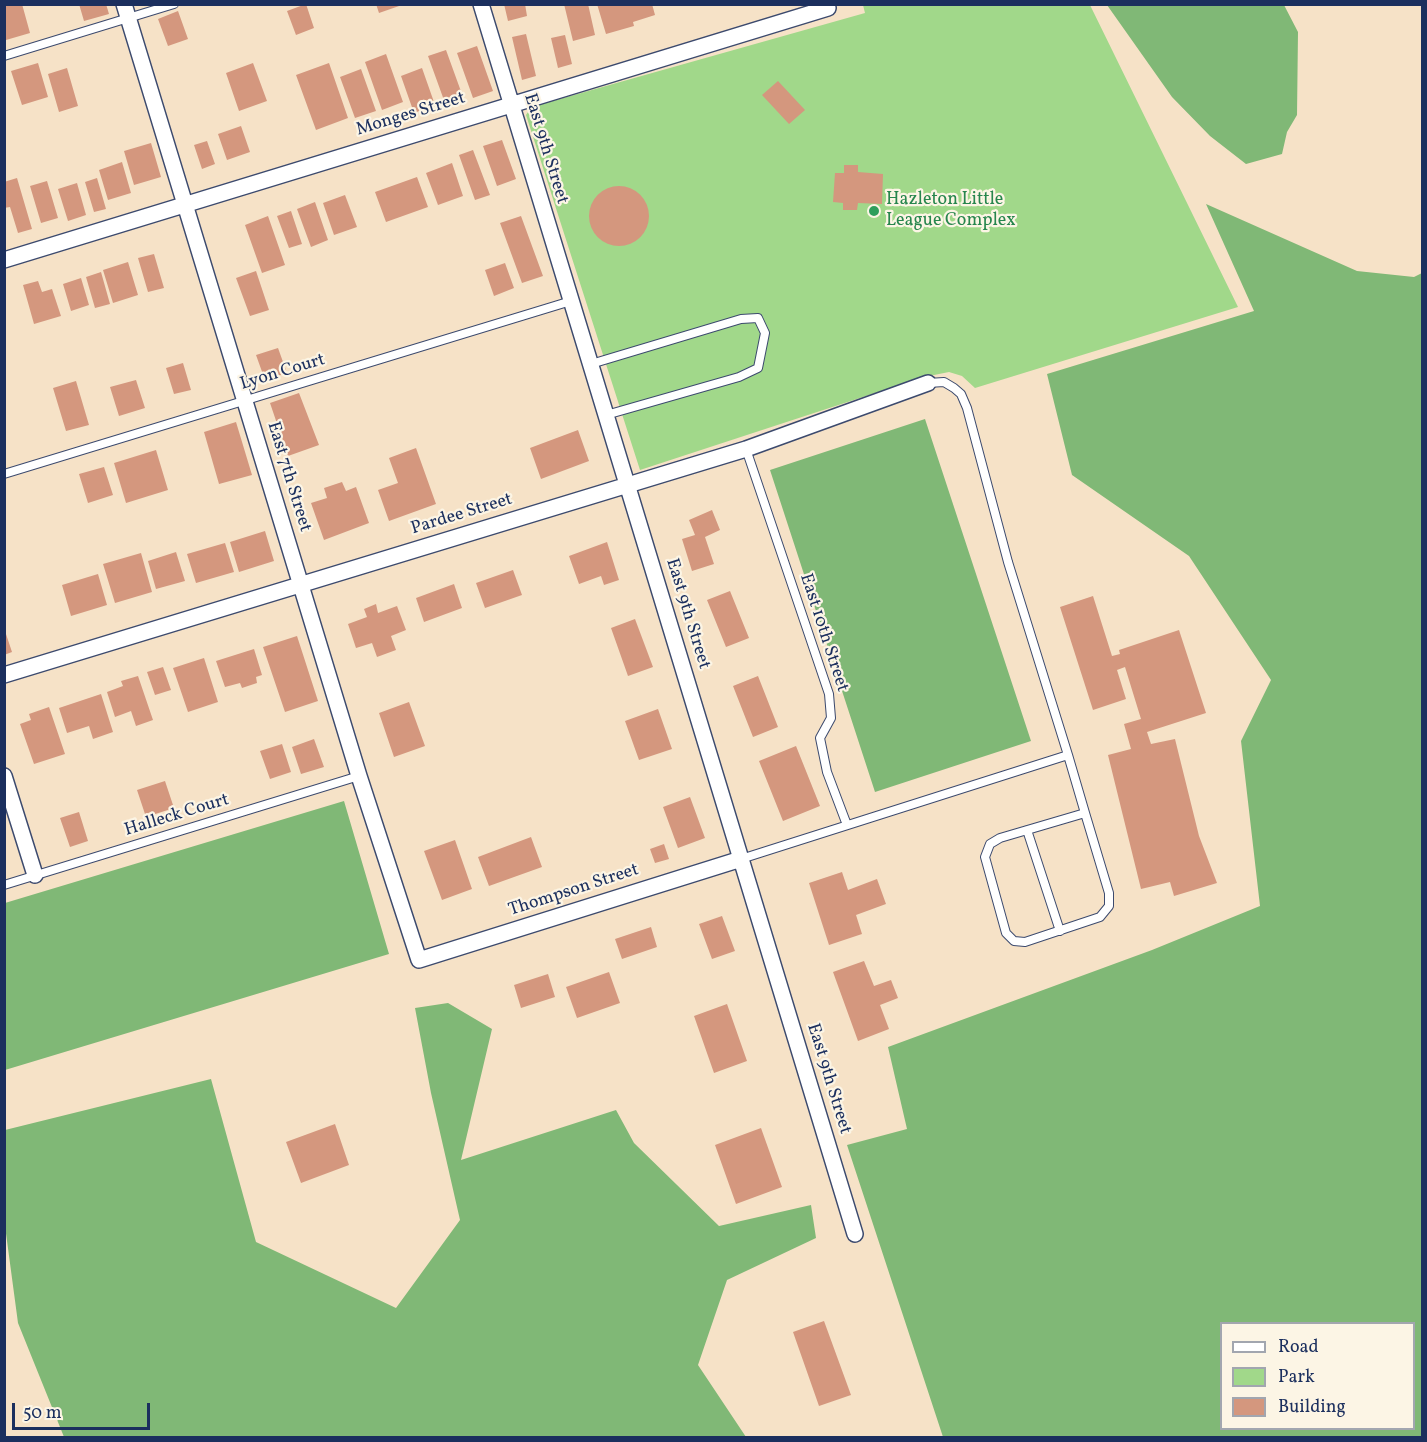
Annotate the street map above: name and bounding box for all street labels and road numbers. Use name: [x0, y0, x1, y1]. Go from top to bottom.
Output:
street label: Monges Street: [354, 88, 468, 142]
street label: East 9th Street: [518, 91, 572, 207]
street label: Lyon Court: [238, 350, 328, 396]
street label: East 7th Street: [261, 419, 315, 535]
street label: Pardee Street: [409, 489, 515, 541]
street label: East 9th Street: [660, 556, 714, 672]
street label: East 10th Street: [794, 571, 852, 695]
street label: Halleck Court: [122, 790, 232, 842]
street label: Thompson Street: [506, 860, 642, 922]
street label: East 9th Street: [801, 1021, 855, 1137]

